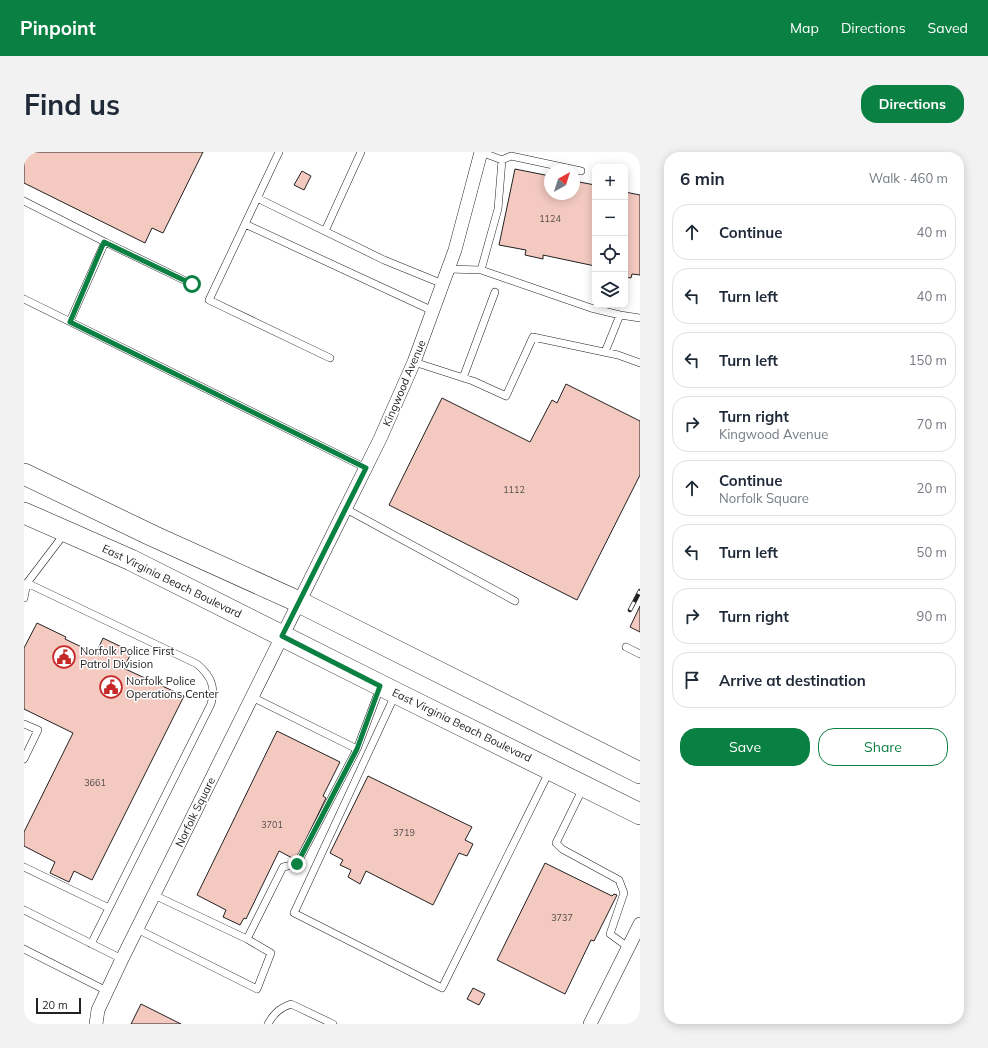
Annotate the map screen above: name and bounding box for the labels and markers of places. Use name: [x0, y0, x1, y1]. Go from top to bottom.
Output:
public building icon: Norfolk Police First Patrol Division: [51, 644, 77, 670]
place label: Norfolk Police First Patrol Division: [80, 644, 175, 671]
public building icon: Norfolk Police Operations Center: [98, 674, 124, 700]
place label: Norfolk Police Operations Center: [126, 674, 218, 701]

